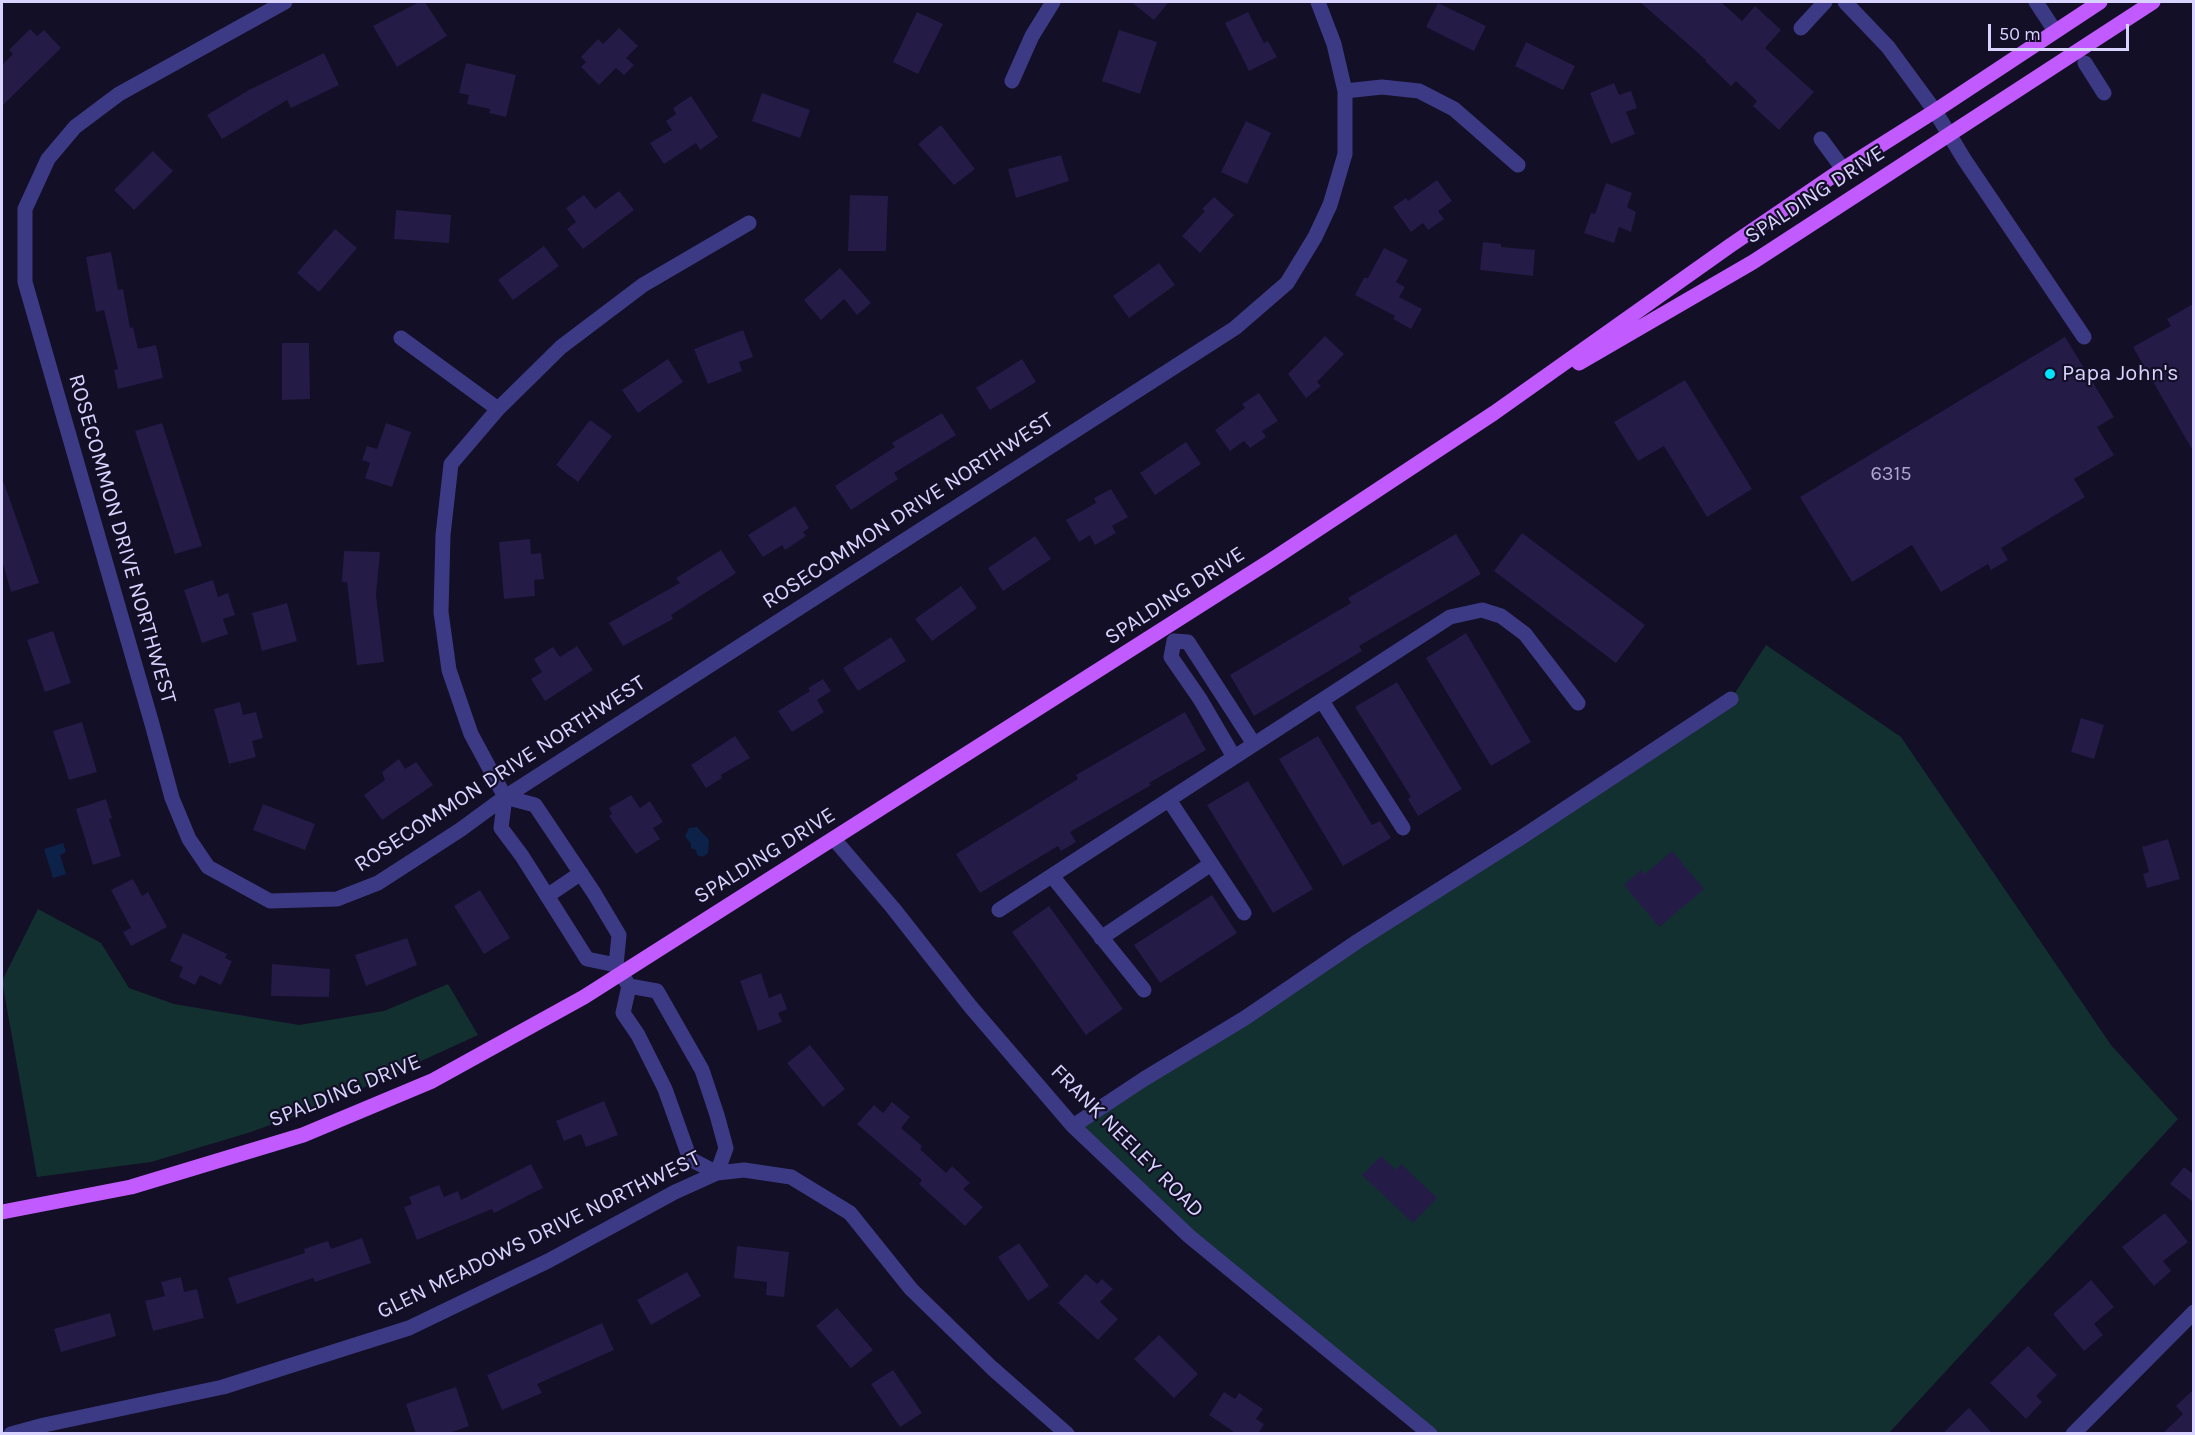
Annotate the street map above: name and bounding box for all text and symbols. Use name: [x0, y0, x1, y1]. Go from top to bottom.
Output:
scale bar: [1991, 12, 2132, 50]
text: 50 m: [1999, 23, 2041, 45]
street label: SPALDING DRIVE: [1740, 140, 1890, 250]
place label: Papa John's: [2062, 361, 2178, 387]
marker: Papa John's: [2043, 367, 2057, 381]
street label: ROSECOMMON DRIVE NORTHWEST: [62, 371, 182, 707]
street label: ROSECOMMON DRIVE NORTHWEST: [758, 407, 1058, 615]
house number: 6315: [1870, 462, 1912, 486]
street label: SPALDING DRIVE: [1100, 541, 1250, 651]
street label: ROSECOMMON DRIVE NORTHWEST: [350, 670, 650, 878]
street label: SPALDING DRIVE: [690, 802, 840, 910]
street label: SPALDING DRIVE: [265, 1049, 425, 1133]
street label: FRANK NEELEY ROAD: [1045, 1059, 1209, 1223]
street label: GLEN MEADOWS DRIVE NORTHWEST: [373, 1145, 705, 1325]

